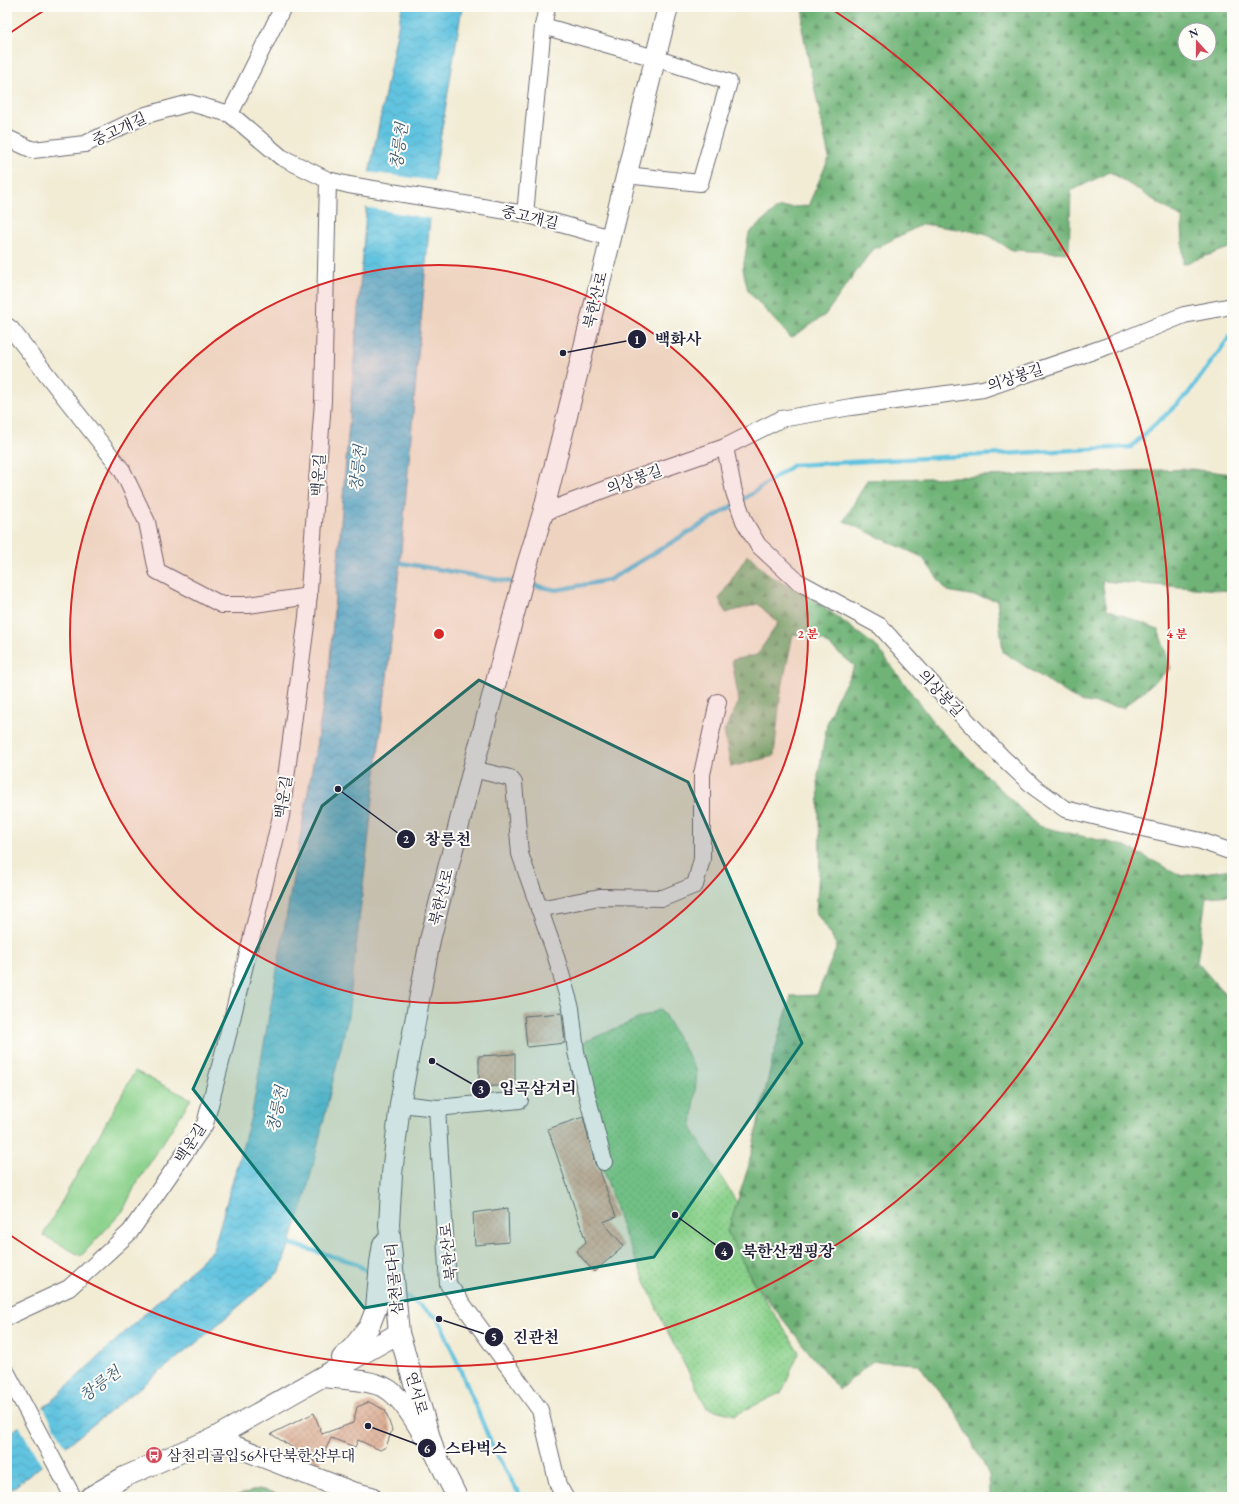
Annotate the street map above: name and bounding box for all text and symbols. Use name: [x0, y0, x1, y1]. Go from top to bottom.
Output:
north arrow: [1177, 22, 1217, 62]
text: N: [1187, 24, 1200, 41]
street label: 중고개길: [89, 108, 149, 150]
water label: 창릉천: [385, 120, 413, 170]
street label: 중고개길: [500, 201, 560, 233]
street label: 북한산로: [579, 269, 611, 330]
callout: 백화사: [627, 325, 709, 353]
text: 백화사: [655, 329, 702, 350]
text: 1: [634, 332, 640, 348]
street label: 의상봉길: [984, 359, 1046, 395]
water label: 창릉천: [345, 442, 371, 492]
street label: 백운길: [307, 453, 329, 497]
street label: 의상봉길: [604, 460, 664, 498]
text: 2 분: [798, 626, 819, 642]
text: 4 분: [1167, 626, 1188, 642]
centre of rings: [432, 627, 446, 641]
street label: 의상봉길: [914, 665, 968, 721]
street label: 백운길: [270, 774, 296, 820]
callout: 창릉천: [396, 825, 479, 853]
text: 창릉천: [425, 829, 471, 850]
text: 2: [403, 831, 410, 847]
street label: 북한산로: [425, 866, 457, 927]
callout: 입곡삼거리: [471, 1075, 584, 1103]
text: 입곡삼거리: [499, 1078, 577, 1099]
text: 3: [478, 1081, 484, 1097]
water label: 창릉천: [262, 1083, 292, 1134]
street label: 백운길: [170, 1120, 210, 1166]
street label: 북한산로: [435, 1222, 460, 1282]
callout: 북한산캠핑장: [714, 1237, 843, 1265]
text: 북한산캠핑장: [742, 1241, 835, 1262]
street label: 삼천골다리: [381, 1242, 407, 1316]
text: 4: [721, 1244, 728, 1260]
callout: 진관천: [484, 1323, 567, 1351]
text: 진관천: [513, 1327, 559, 1348]
text: 5: [491, 1329, 497, 1345]
water label: 창릉천: [75, 1361, 126, 1406]
street label: 연서로: [402, 1369, 432, 1417]
callout: 스타벅스: [417, 1434, 515, 1462]
text: 스타벅스: [445, 1438, 507, 1459]
text: 6: [424, 1441, 431, 1457]
bus stop icon: 삼천리골입56사단북한산부대: [144, 1445, 164, 1465]
place label: 삼천리골입56사단북한산부대: [167, 1446, 355, 1465]

